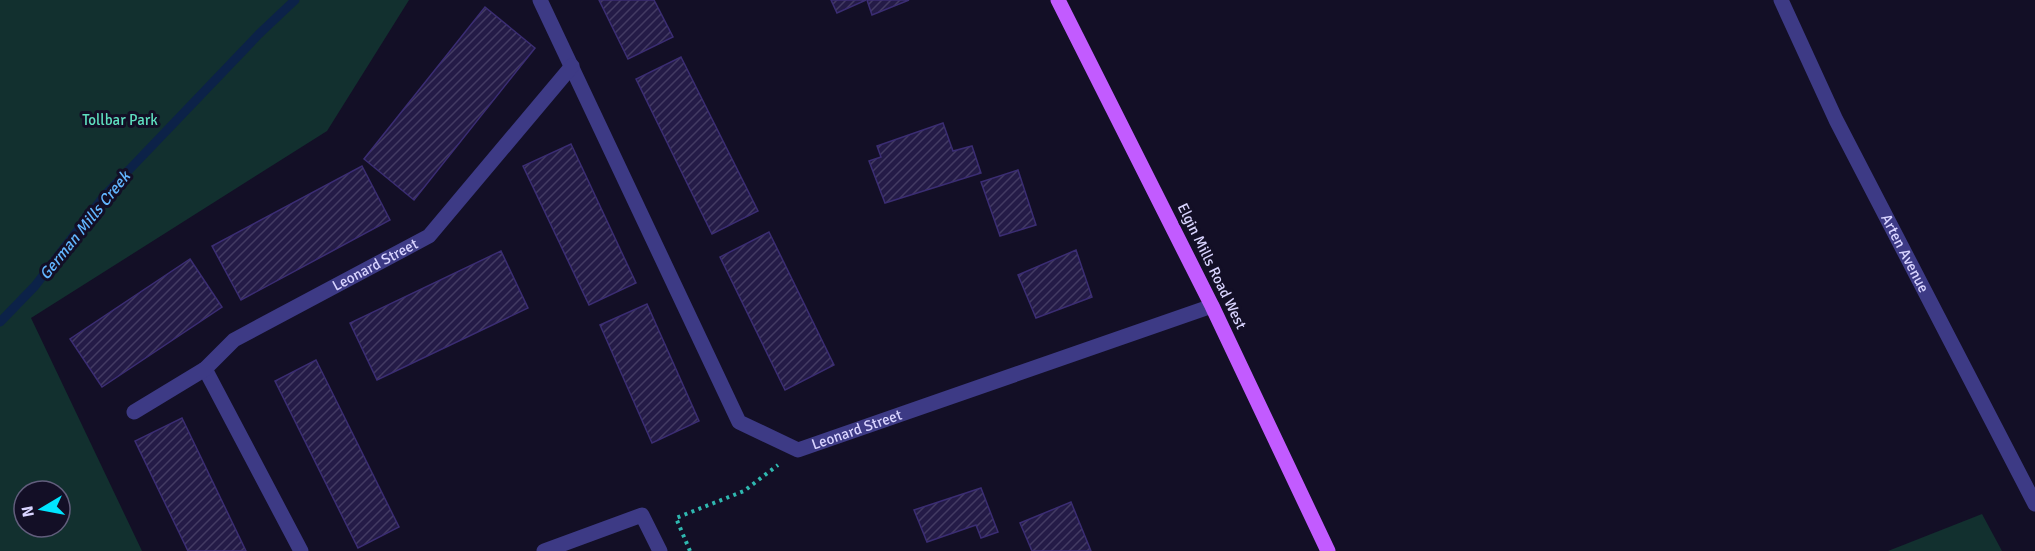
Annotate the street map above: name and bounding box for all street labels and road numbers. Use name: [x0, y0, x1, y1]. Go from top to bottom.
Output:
street label: Elgin Mills Road West: [1174, 200, 1250, 332]
street label: Arten Avenue: [1877, 211, 1933, 296]
street label: Leonard Street: [329, 235, 421, 295]
street label: Leonard Street: [809, 406, 904, 454]

